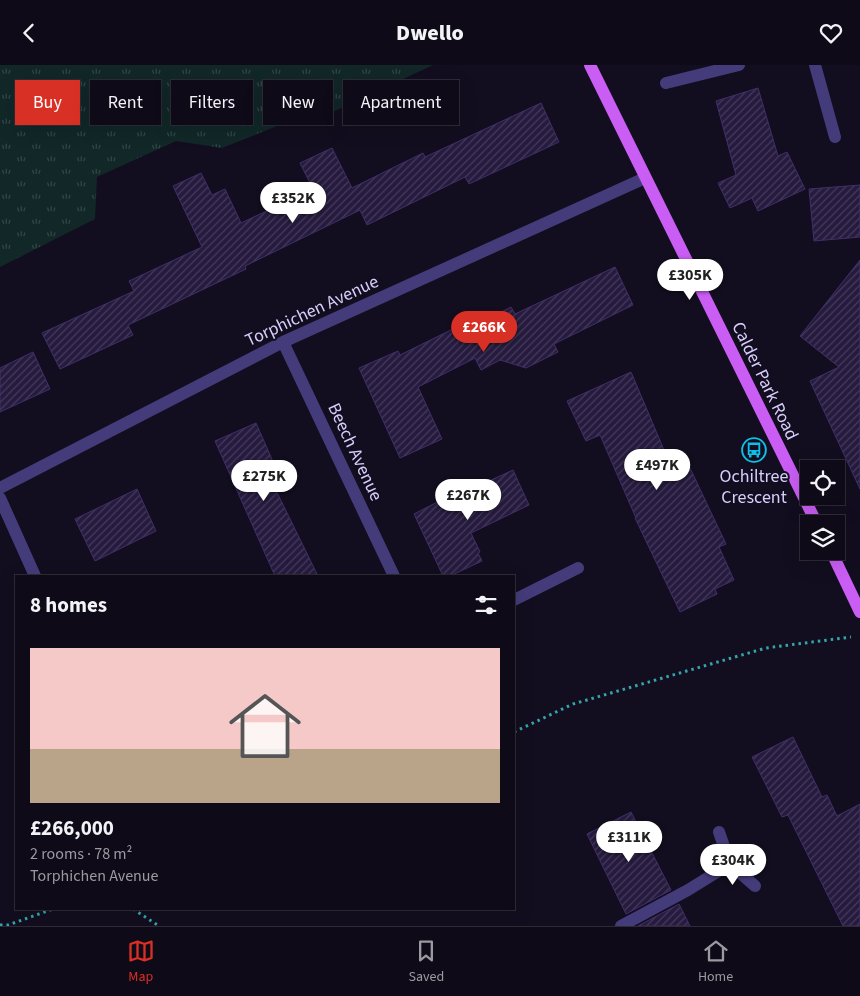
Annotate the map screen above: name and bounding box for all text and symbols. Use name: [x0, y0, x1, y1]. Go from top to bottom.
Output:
text: Dwello: [396, 17, 464, 49]
icon: back: [15, 19, 43, 47]
icon: heart: [817, 19, 845, 47]
chip: Buy: [15, 80, 80, 125]
chip: Rent: [90, 80, 161, 125]
chip: Filters: [171, 80, 253, 125]
chip: New: [263, 80, 333, 125]
chip: Apartment: [343, 80, 459, 125]
pin: £352K: [258, 181, 328, 224]
text: £352K: [271, 187, 315, 209]
pin: £305K: [655, 259, 725, 301]
text: £305K: [668, 264, 712, 286]
street label: Torphichen Avenue: [241, 269, 383, 353]
pin: £266K: [449, 311, 519, 353]
text: £266K: [462, 316, 506, 338]
street label: Calder Park Road: [726, 318, 804, 444]
street label: Beech Avenue: [321, 399, 389, 505]
bus stop icon: Ochiltree Crescent: [741, 437, 767, 463]
pin: £497K: [622, 449, 692, 491]
text: £497K: [635, 454, 679, 476]
pin: £275K: [229, 459, 299, 502]
map controls: [800, 460, 845, 560]
button: locate: [800, 460, 845, 505]
place label: Ochiltree Crescent: [720, 464, 789, 510]
text: £275K: [242, 465, 286, 487]
pin: £267K: [433, 479, 503, 521]
text: £267K: [446, 484, 490, 506]
button: layers: [800, 515, 845, 560]
text: 8 homes: [30, 590, 107, 620]
icon: filters: [472, 591, 500, 619]
icon: home: [220, 681, 310, 771]
text: £266,000: [30, 813, 114, 843]
pin: £311K: [594, 821, 664, 863]
text: £311K: [607, 826, 651, 848]
text: 2 rooms · 78 m²: [30, 843, 132, 865]
pin: £304K: [698, 843, 768, 886]
text: £304K: [711, 849, 755, 871]
text: Torphichen Avenue: [30, 865, 158, 887]
tab: Map: [127, 937, 155, 987]
tab: Saved: [408, 937, 444, 987]
tab: Home: [698, 937, 733, 987]

